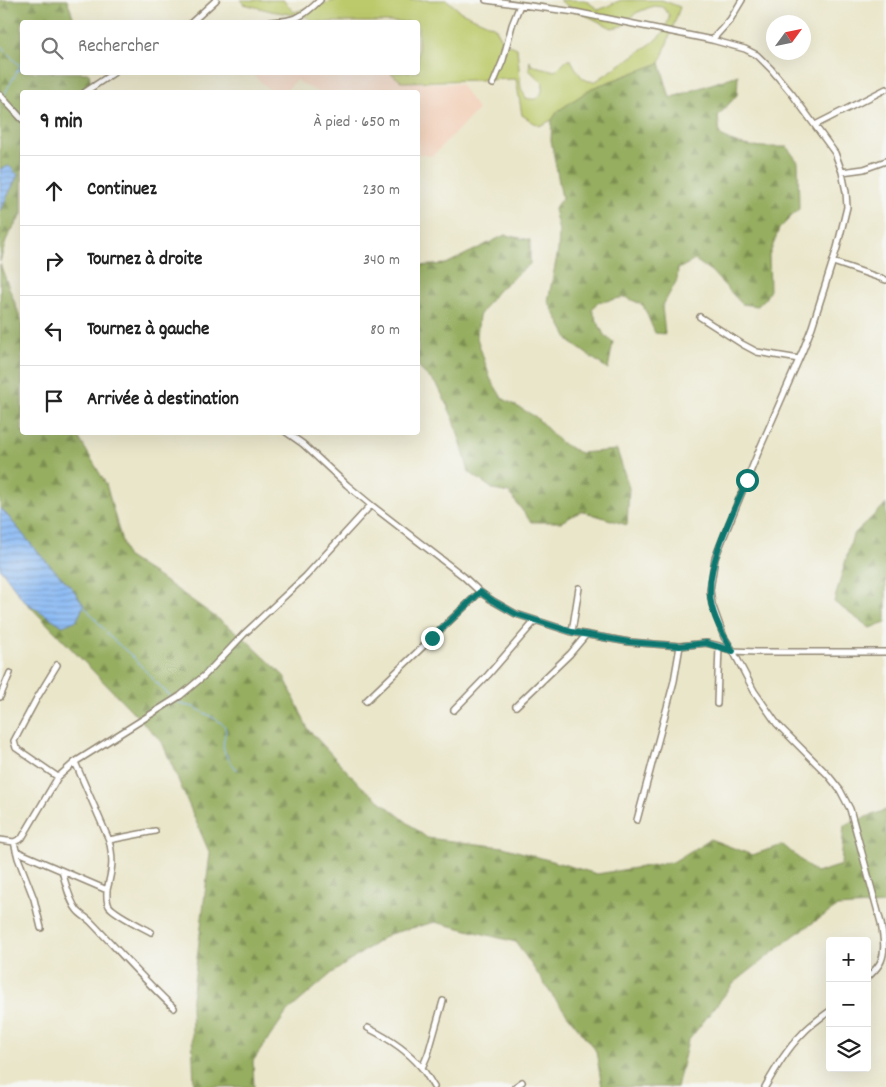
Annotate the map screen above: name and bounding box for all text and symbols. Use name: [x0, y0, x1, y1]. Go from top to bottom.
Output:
north arrow: [766, 15, 811, 60]
search box: [20, 20, 420, 75]
icon: search: [38, 34, 66, 62]
text: Rechercher: [78, 34, 159, 61]
text: 9 min: [40, 108, 82, 138]
text: À pied · 650 m: [314, 111, 400, 134]
icon: ahead: [40, 177, 68, 205]
text: Continuez: [87, 177, 157, 204]
text: 230 m: [363, 179, 400, 202]
icon: right: [40, 247, 68, 275]
text: Tournez à droite: [87, 247, 202, 274]
text: 340 m: [363, 249, 400, 272]
icon: left: [40, 317, 68, 345]
text: Tournez à gauche: [87, 317, 209, 344]
text: 80 m: [370, 319, 400, 342]
icon: arrive: [40, 387, 68, 415]
text: Arrivée à destination: [87, 387, 239, 414]
route start: [736, 469, 759, 492]
route end: [421, 627, 444, 650]
map controls: [826, 937, 871, 1072]
button: +: [826, 937, 871, 982]
button: −: [826, 982, 871, 1027]
button: layers: [826, 1027, 871, 1072]

